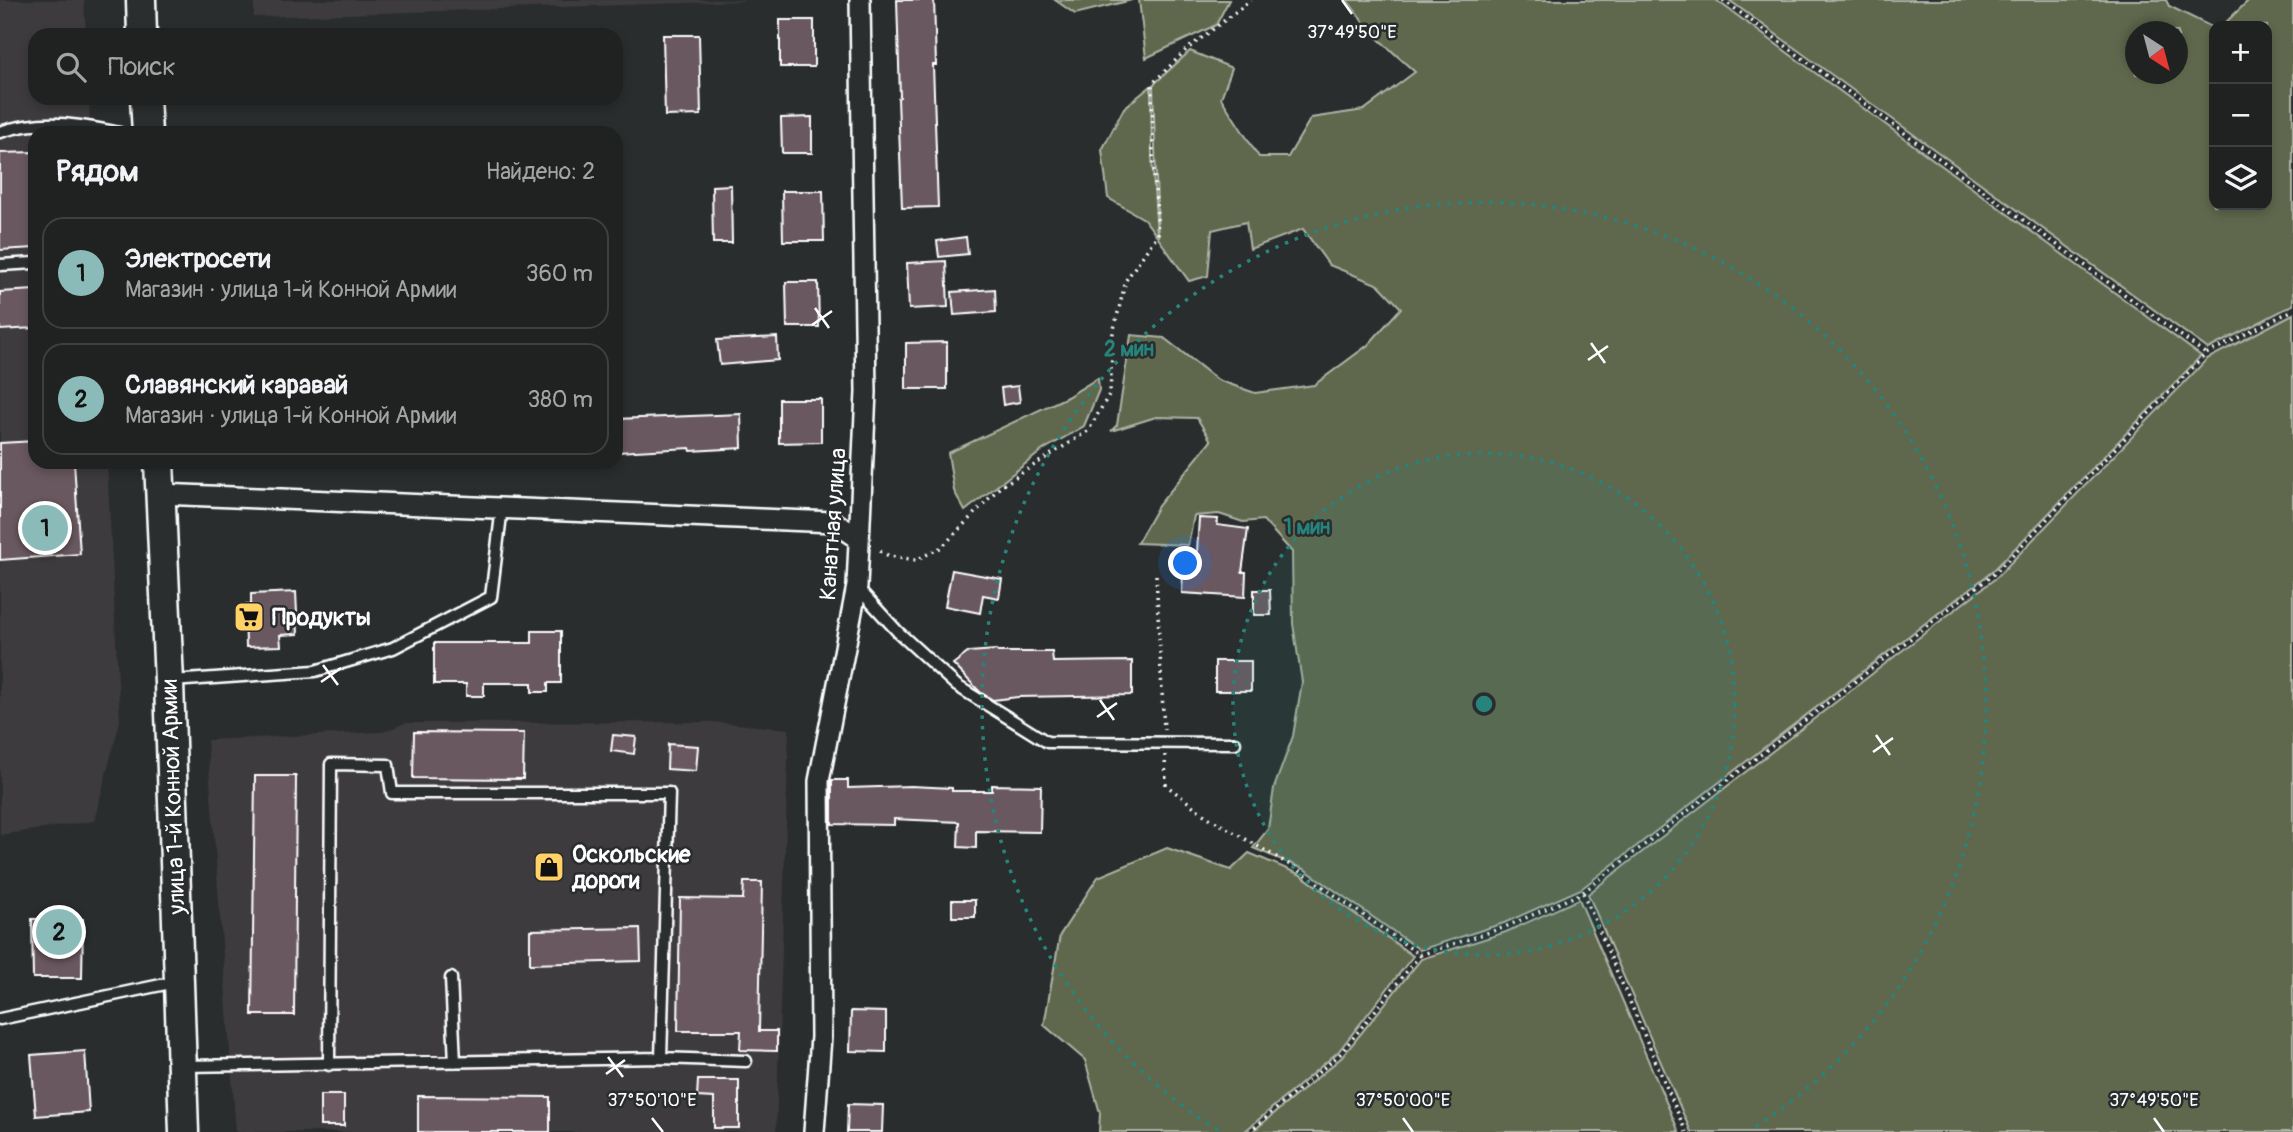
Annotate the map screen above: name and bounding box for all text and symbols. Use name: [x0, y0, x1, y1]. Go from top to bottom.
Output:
text: 37°49'50"E: [1307, 21, 1397, 44]
north arrow: [2125, 21, 2188, 84]
map controls: [2209, 21, 2272, 210]
button: +: [2209, 21, 2272, 84]
search box: [28, 28, 623, 105]
icon: search: [52, 48, 90, 86]
text: Поиск: [108, 51, 176, 83]
button: −: [2209, 84, 2272, 147]
button: layers: [2209, 147, 2272, 210]
text: Рядом: [56, 153, 139, 190]
text: Найдено: 2: [486, 157, 595, 186]
text: Электросети: [125, 243, 270, 275]
text: 1: [77, 259, 86, 288]
text: 360 m: [526, 259, 593, 288]
text: Магазин · улица 1-й Конной Армии: [125, 275, 456, 304]
text: 2 мин: [1104, 336, 1154, 363]
text: Славянский каравай: [125, 369, 348, 401]
text: 2: [75, 385, 87, 414]
text: 380 m: [527, 385, 593, 414]
text: Магазин · улица 1-й Конной Армии: [125, 401, 456, 430]
street label: Канатная улица: [813, 447, 853, 601]
pin: 1: [22, 502, 68, 554]
text: 1 мин: [1284, 514, 1330, 541]
your location: [1168, 546, 1202, 580]
supermarket icon: Продукты: [232, 600, 266, 634]
place label: Продукты: [272, 603, 371, 632]
street label: улица 1-й Конной Армии: [154, 679, 192, 916]
centre of rings: [1472, 692, 1496, 716]
place label: Оскольские дороги: [571, 840, 691, 895]
shop icon: Оскольские дороги: [532, 850, 566, 884]
pin: 2: [36, 906, 82, 958]
text: 37°50'10"E: [607, 1089, 697, 1112]
text: 37°50'00"E: [1356, 1089, 1450, 1112]
text: 37°49'50"E: [2109, 1089, 2199, 1112]

